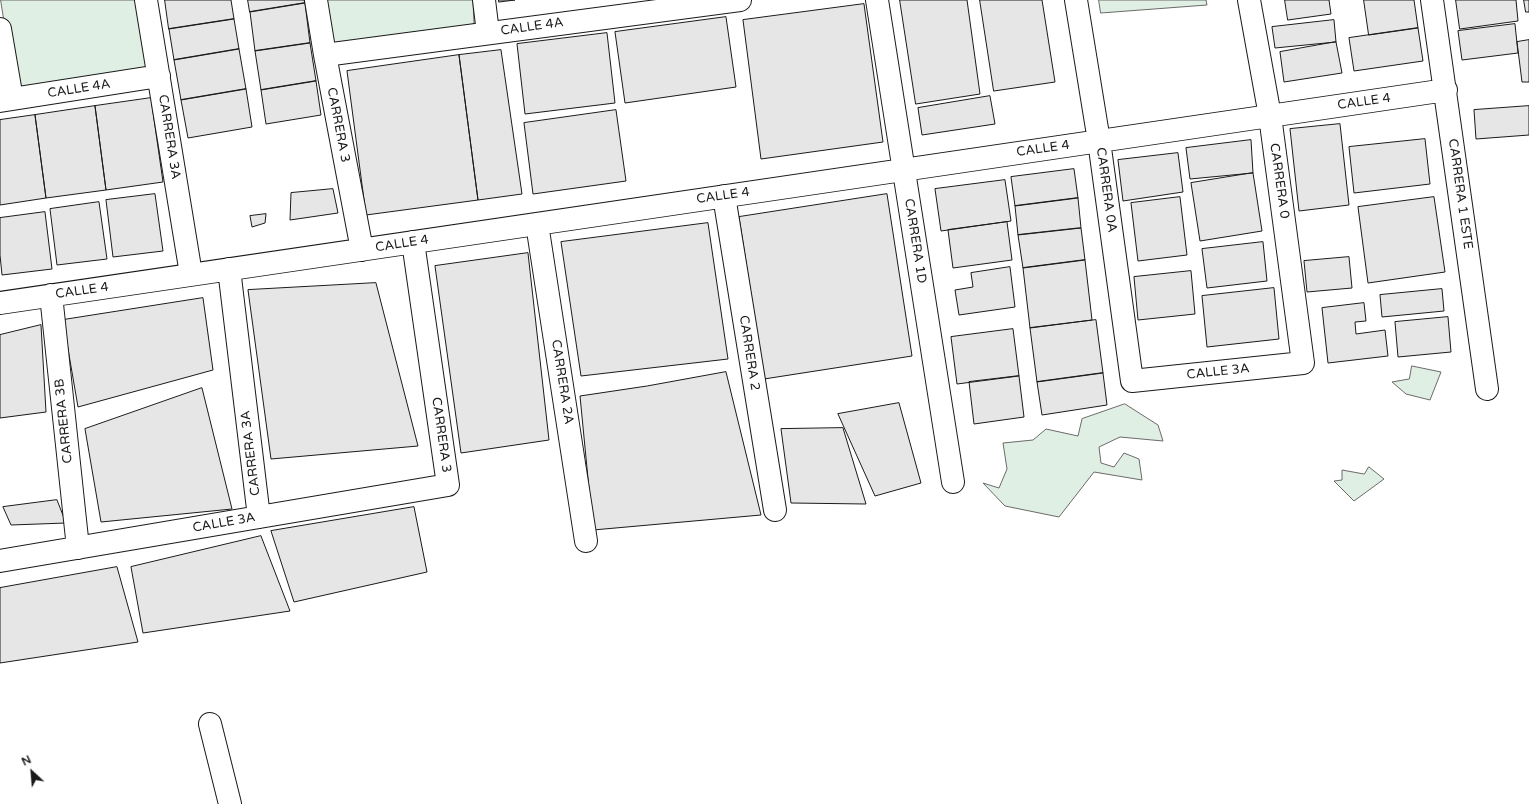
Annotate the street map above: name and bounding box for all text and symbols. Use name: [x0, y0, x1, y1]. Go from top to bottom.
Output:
street label: CALLE 4A: [500, 15, 564, 39]
street label: CALLE 4A: [47, 76, 111, 102]
street label: CARRERA 3: [323, 86, 353, 164]
street label: CALLE 4: [1336, 91, 1392, 113]
street label: CARRERA 3A: [155, 93, 183, 181]
street label: CALLE 4: [1015, 138, 1071, 160]
street label: CARRERA 1 ESTE: [1445, 138, 1475, 250]
street label: CARRERA 0: [1266, 142, 1292, 220]
street label: CARRERA 0A: [1092, 146, 1120, 234]
street label: CALLE 4: [695, 185, 751, 207]
street label: CARRERA 1D: [901, 197, 929, 285]
street label: CALLE 4: [374, 232, 430, 256]
street label: CALLE 4: [54, 280, 110, 302]
street label: CARRERA 2: [735, 314, 763, 392]
street label: CARRERA 2A: [548, 338, 576, 426]
street label: CALLE 3A: [1186, 361, 1250, 383]
street label: CARRERA 3B: [52, 378, 76, 464]
street label: CARRERA 3: [428, 396, 454, 474]
street label: CARRERA 3A: [238, 410, 264, 496]
street label: CALLE 3A: [192, 510, 256, 536]
north arrow: [12, 752, 52, 792]
text: N: [20, 753, 33, 769]

